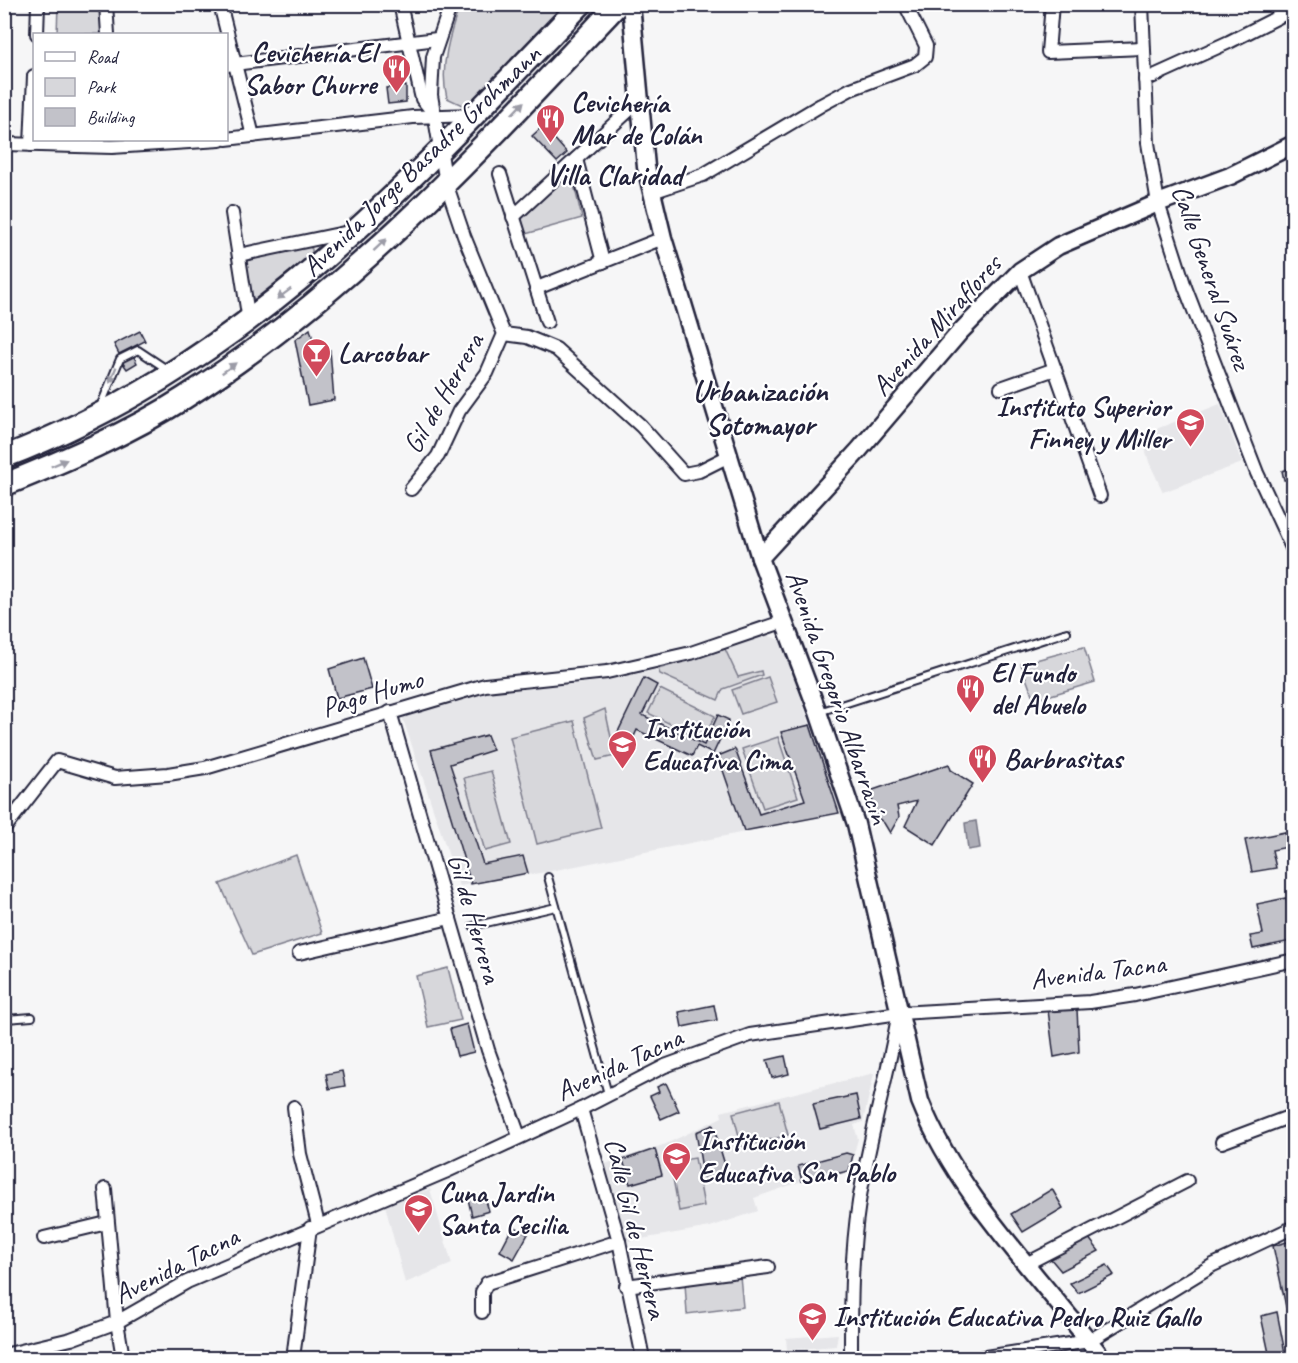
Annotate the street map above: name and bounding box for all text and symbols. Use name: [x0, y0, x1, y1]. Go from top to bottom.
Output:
legend: [33, 33, 228, 141]
place label: Cevichería El Sabor Churre: [244, 35, 382, 102]
street label: Avenida Jorge Basadre Grohmann: [294, 36, 549, 283]
text: Road: [87, 46, 120, 68]
restaurant icon: Cevichería El Sabor Churre: [381, 52, 413, 94]
text: Park: [87, 76, 117, 98]
place label: Cevichería Mar de Colán: [571, 85, 703, 152]
one-way arrow: [511, 102, 525, 116]
restaurant icon: Cevichería Mar de Colán: [534, 102, 566, 144]
text: Building: [87, 106, 136, 128]
district label: Villa Claridad: [546, 156, 687, 194]
street label: Calle General Suárez: [1164, 180, 1261, 376]
one-way arrow: [372, 239, 386, 253]
street label: Avenida Miraflores: [863, 245, 1010, 403]
one-way arrow: [276, 288, 292, 301]
street label: Gil de Herrera: [395, 325, 492, 459]
place label: Larcobar: [338, 335, 430, 370]
bar icon: Larcobar: [301, 336, 333, 378]
one-way arrow: [221, 363, 236, 375]
one-way arrow: [108, 367, 118, 385]
district label: Urbanización Sotomayor: [693, 372, 829, 444]
place label: Instituto Superior Finney y Miller: [996, 389, 1173, 456]
school or university icon: Instituto Superior Finney y Miller: [1175, 406, 1207, 448]
one-way arrow: [50, 458, 68, 468]
street label: Avenida Gregorio Albarracín: [778, 566, 898, 830]
place label: El Fundo del Abuelo: [991, 655, 1087, 722]
street label: Pago Humo: [317, 660, 429, 725]
restaurant icon: El Fundo del Abuelo: [954, 672, 986, 714]
place label: Institución Educativa Cima: [643, 711, 794, 778]
school or university icon: Institución Educativa Cima: [606, 728, 638, 770]
place label: Barbrasitas: [1004, 741, 1125, 776]
restaurant icon: Barbrasitas: [967, 742, 999, 784]
street label: Gil de Herrera: [440, 849, 511, 988]
street label: Avenida Tacna: [1029, 945, 1169, 997]
street label: Avenida Tacna: [550, 1019, 689, 1109]
place label: Institución Educativa San Pablo: [698, 1123, 897, 1190]
street label: Calle Gil de Herrera: [597, 1134, 676, 1324]
school or university icon: Institución Educativa San Pablo: [661, 1140, 693, 1182]
place label: Cuna Jardin Santa Cecilia: [439, 1175, 569, 1242]
school or university icon: Cuna Jardin Santa Cecilia: [402, 1192, 434, 1234]
street label: Avenida Tacna: [108, 1218, 246, 1311]
place label: Institución Educativa Pedro Ruiz Gallo: [833, 1299, 1202, 1334]
school or university icon: Institución Educativa Pedro Ruiz Gallo: [796, 1300, 828, 1342]

